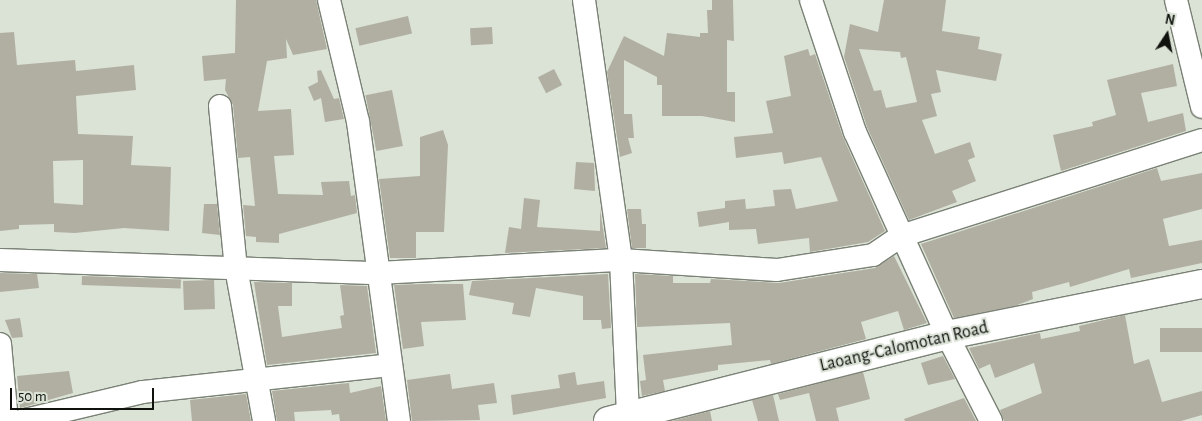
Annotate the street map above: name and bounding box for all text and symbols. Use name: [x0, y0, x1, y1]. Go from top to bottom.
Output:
north arrow: [1142, 10, 1192, 60]
text: N: [1164, 12, 1176, 28]
street label: Laoang-Calomotan Road: [818, 317, 990, 377]
scale bar: [12, 378, 156, 410]
text: 50 m: [18, 389, 47, 404]

